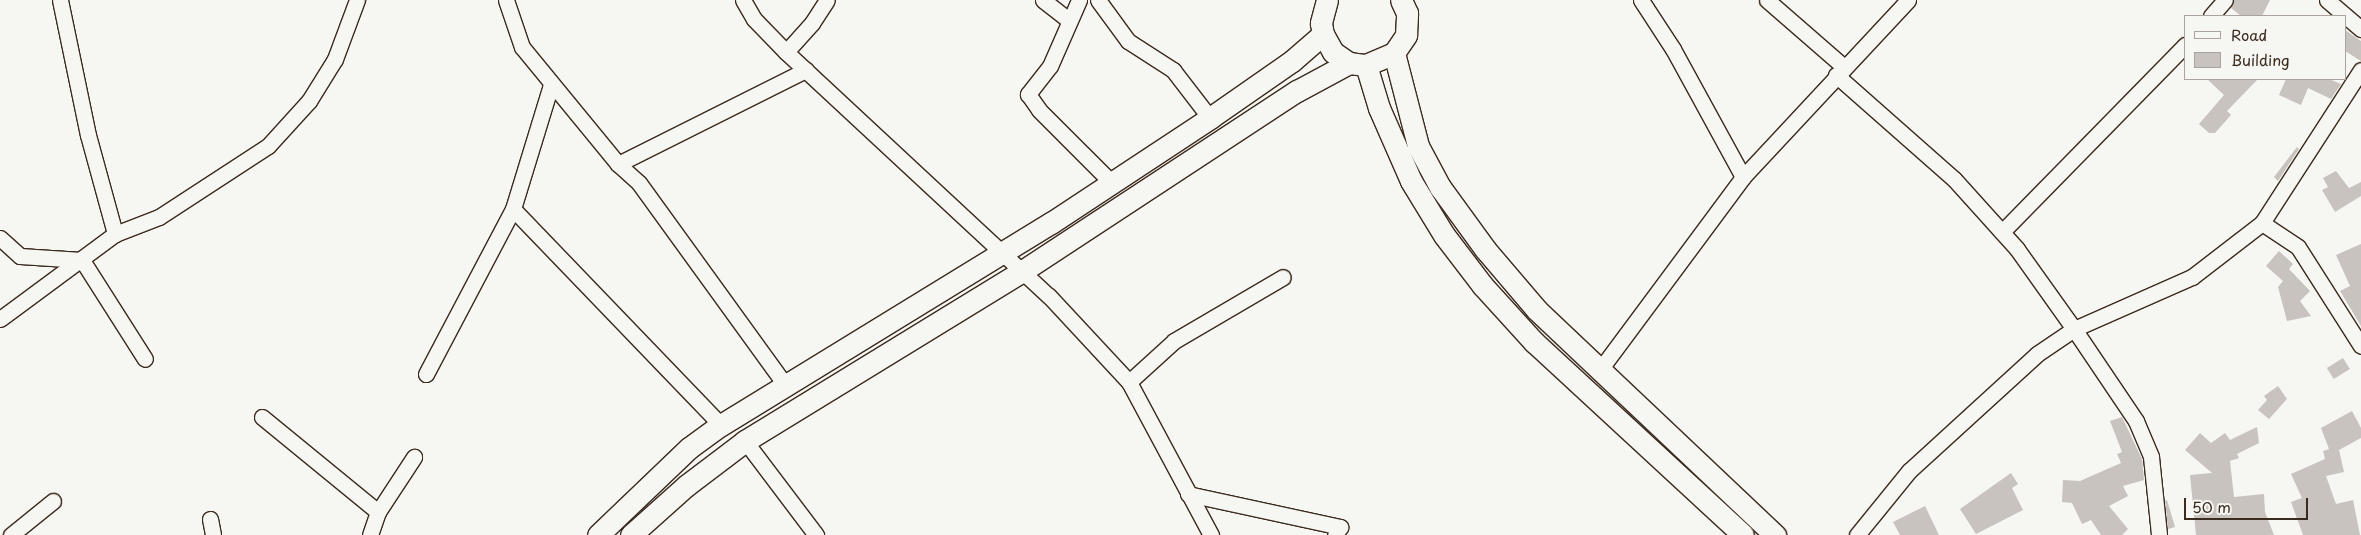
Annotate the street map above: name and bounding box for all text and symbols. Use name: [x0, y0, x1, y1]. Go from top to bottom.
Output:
legend: [2184, 15, 2346, 80]
text: Road: [2231, 23, 2267, 46]
text: Building: [2231, 48, 2290, 71]
scale bar: [2186, 488, 2310, 520]
text: 50 m: [2192, 495, 2231, 518]

